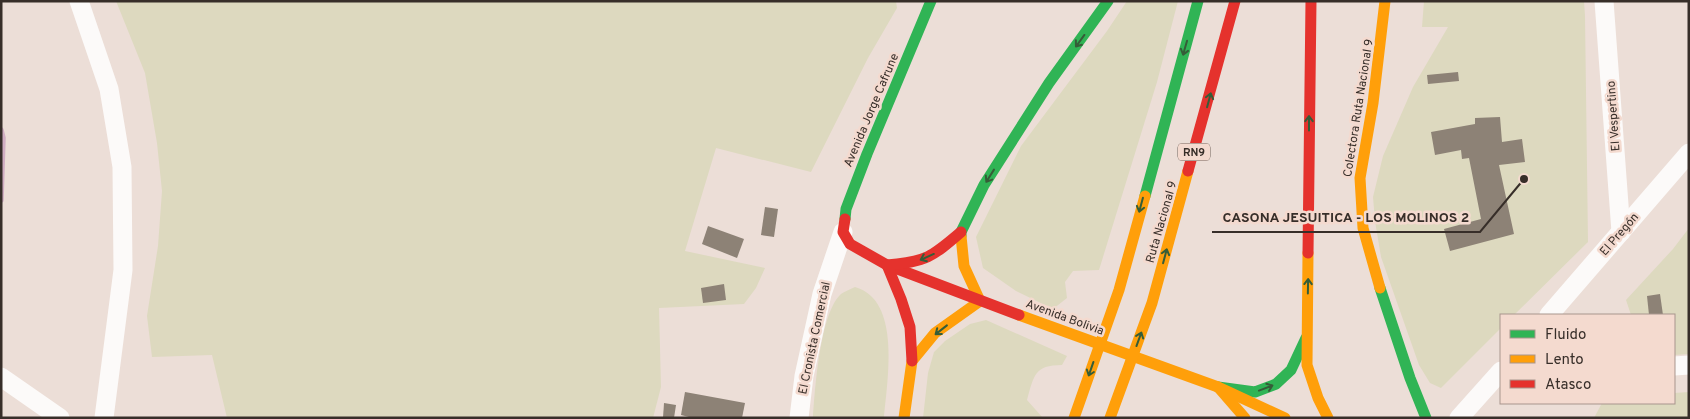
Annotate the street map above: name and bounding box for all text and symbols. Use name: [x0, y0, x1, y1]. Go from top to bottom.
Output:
one-way arrow: [1074, 34, 1085, 47]
street label: Colectora Ruta Nacional 9: [1340, 38, 1378, 178]
one-way arrow: [1180, 40, 1190, 56]
street label: Avenida Jorge Cafrune: [841, 51, 903, 170]
street label: El Vespertino: [1604, 80, 1624, 152]
one-way arrow: [1205, 92, 1214, 108]
one-way arrow: [1304, 115, 1314, 132]
road number: RN9: [1178, 144, 1210, 160]
one-way arrow: [984, 169, 995, 183]
street label: Ruta Nacional 9: [1143, 179, 1181, 265]
one-way arrow: [1136, 196, 1145, 212]
callout: CASONA JESUITICA - LOS MOLINOS 2: [1212, 203, 1480, 232]
text: CASONA JESUITICA - LOS MOLINOS 2: [1223, 210, 1469, 227]
street label: El Pregón: [1597, 210, 1643, 259]
one-way arrow: [1161, 249, 1171, 265]
one-way arrow: [920, 252, 935, 262]
one-way arrow: [1303, 278, 1313, 294]
street label: El Cronista Comercial: [795, 280, 835, 396]
street label: Avenida Bolivia: [1023, 296, 1106, 340]
legend: [1500, 314, 1675, 404]
one-way arrow: [934, 324, 947, 335]
text: Fluido: [1545, 326, 1586, 345]
one-way arrow: [1135, 332, 1144, 347]
text: Lento: [1545, 351, 1584, 370]
one-way arrow: [1086, 361, 1095, 377]
text: Atasco: [1545, 376, 1591, 395]
one-way arrow: [1257, 383, 1273, 392]

